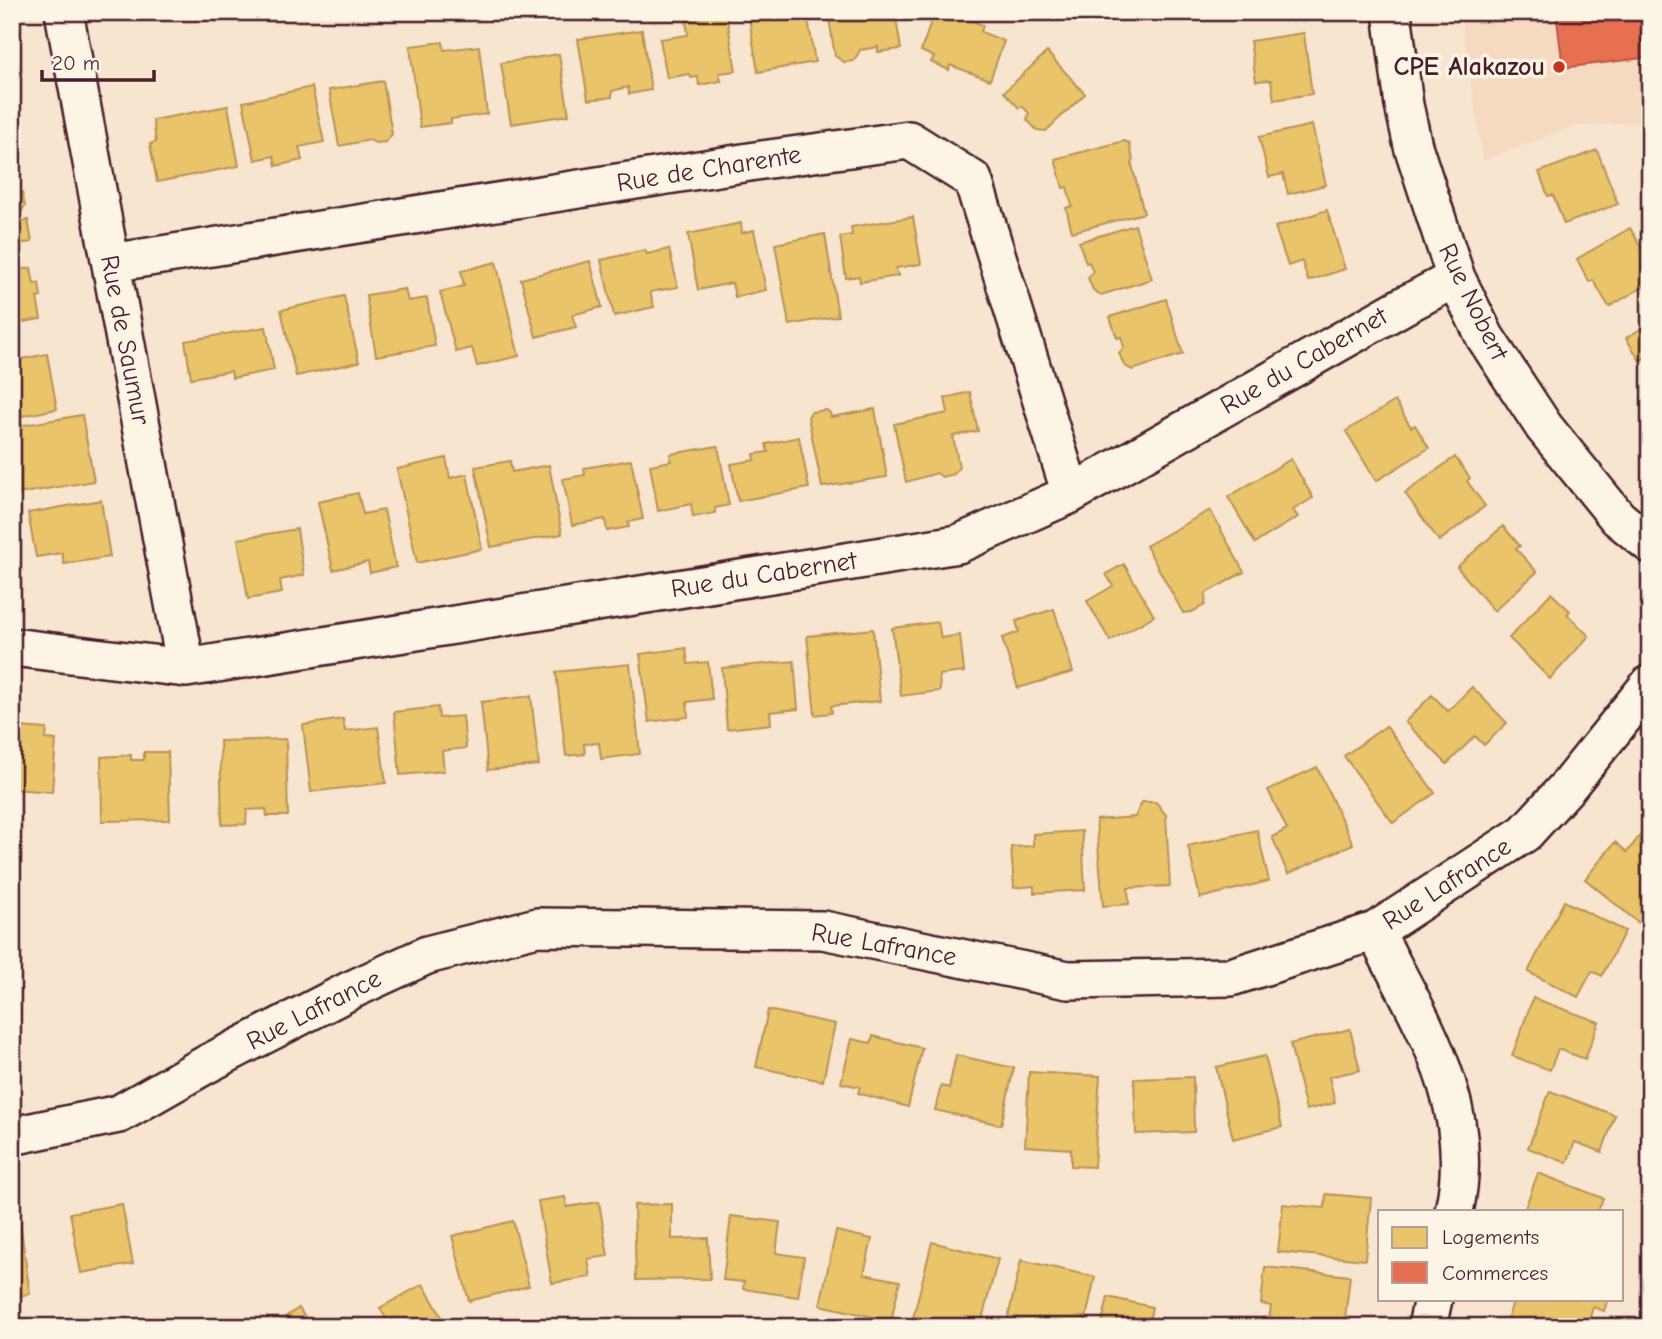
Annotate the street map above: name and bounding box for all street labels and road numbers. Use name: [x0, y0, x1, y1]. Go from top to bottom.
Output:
street label: Rue de Charente: [615, 140, 803, 198]
street label: Rue Nobert: [1432, 239, 1515, 367]
street label: Rue de Saumur: [94, 253, 156, 428]
street label: Rue du Cabernet: [1215, 300, 1394, 421]
street label: Rue du Cabernet: [669, 545, 861, 604]
street label: Rue Lafrance: [1377, 831, 1517, 937]
street label: Rue Lafrance: [809, 917, 959, 973]
street label: Rue Lafrance: [242, 963, 386, 1057]

